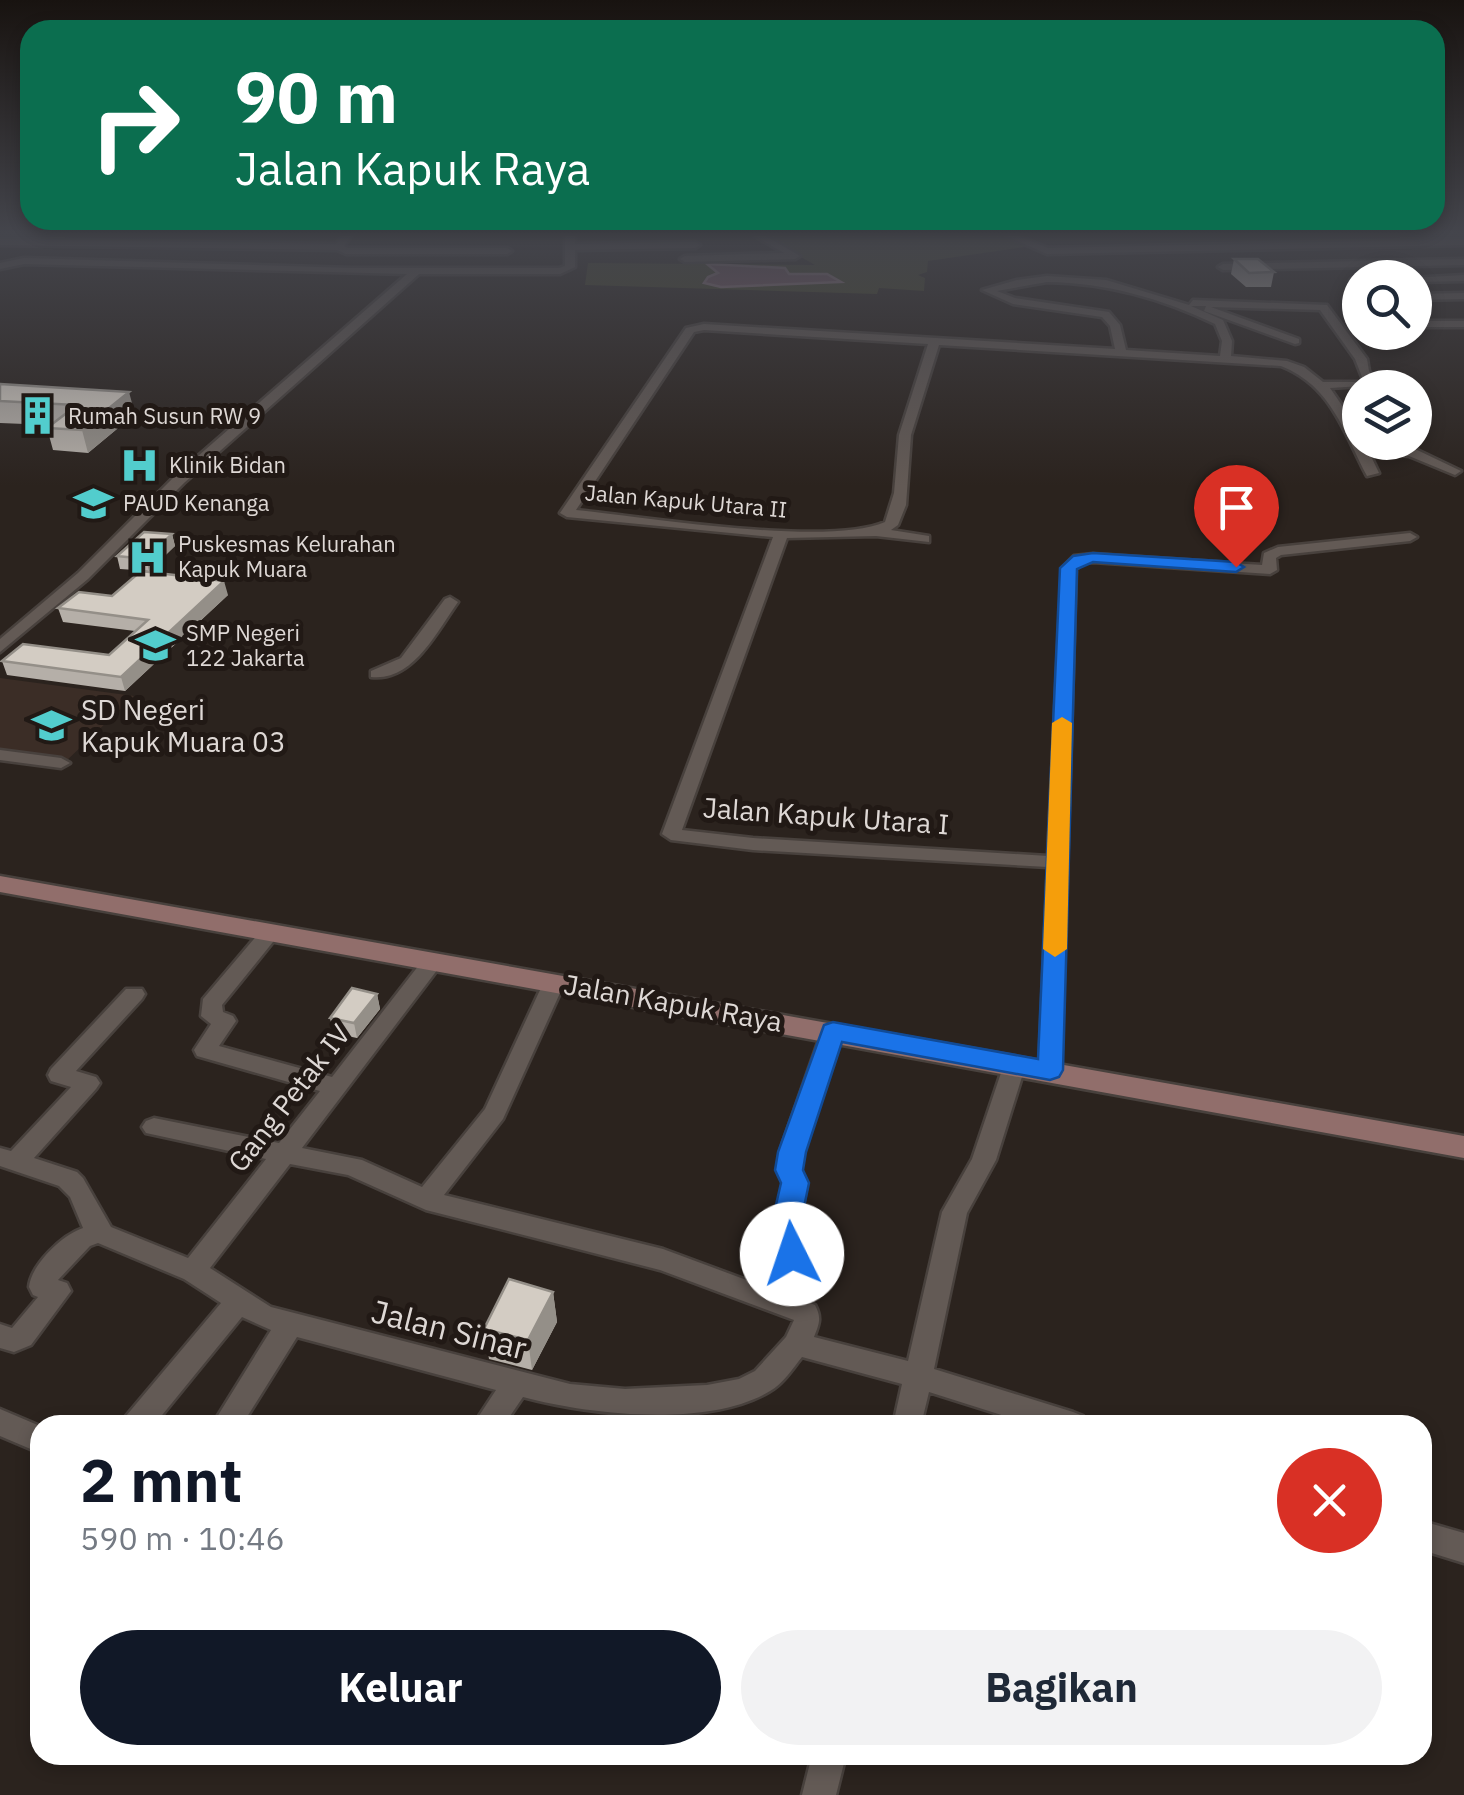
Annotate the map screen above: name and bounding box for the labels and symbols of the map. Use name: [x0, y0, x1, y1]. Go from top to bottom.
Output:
building icon: Rumah Susun RW 9: [17, 395, 59, 437]
place label: Rumah Susun RW 9: [68, 401, 261, 430]
hospital icon: Klinik Bidan: [118, 444, 160, 486]
place label: Klinik Bidan: [169, 450, 286, 479]
pin: [1194, 465, 1279, 568]
street label: Jalan Kapuk Utara II: [584, 477, 788, 524]
school or university icon: PAUD Kenanga: [72, 482, 114, 524]
place label: PAUD Kenanga: [123, 488, 270, 517]
place label: Puskesmas Kelurahan Kapuk Muara: [178, 529, 396, 583]
hospital icon: Puskesmas Kelurahan Kapuk Muara: [127, 536, 169, 578]
place label: SMP Negeri 122 Jakarta: [186, 618, 305, 672]
school or university icon: SMP Negeri 122 Jakarta: [135, 625, 177, 667]
place label: SD Negeri Kapuk Muara 03: [81, 691, 286, 760]
school or university icon: SD Negeri Kapuk Muara 03: [30, 705, 72, 747]
street label: Jalan Kapuk Utara I: [702, 788, 950, 843]
street label: Jalan Kapuk Raya: [561, 965, 785, 1040]
street label: Gang Petak IV: [219, 1016, 358, 1179]
position arrow: [740, 1202, 844, 1306]
street label: Jalan Sinar: [367, 1289, 531, 1369]

